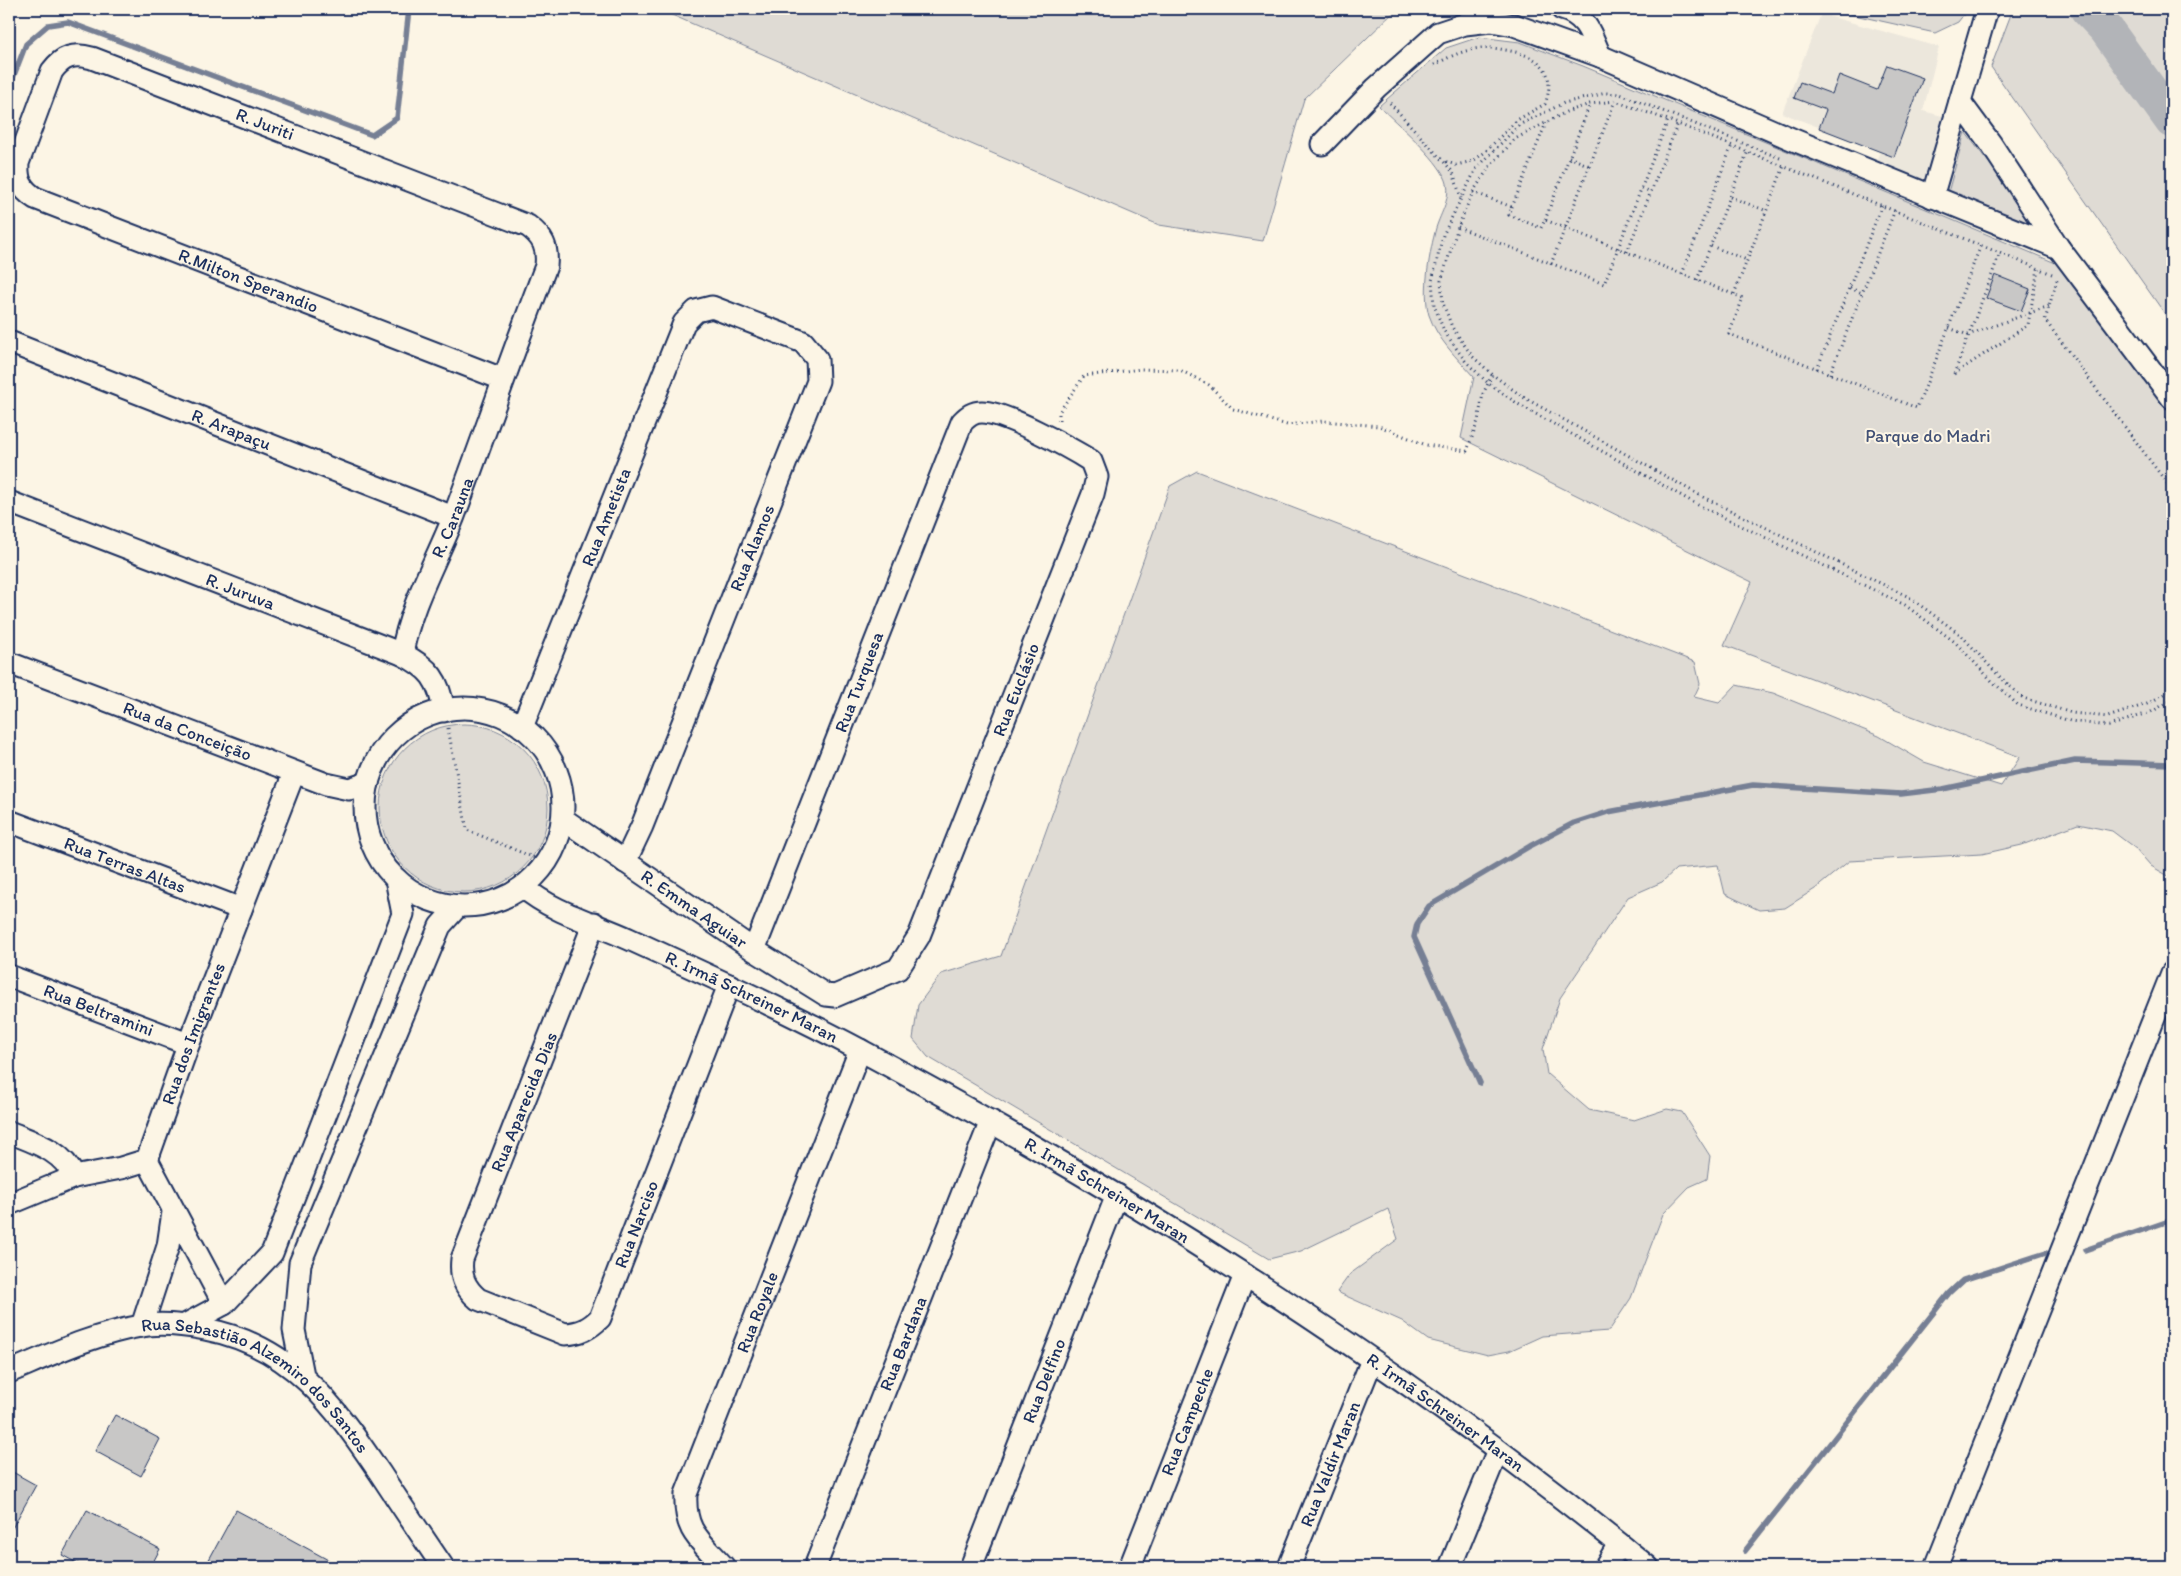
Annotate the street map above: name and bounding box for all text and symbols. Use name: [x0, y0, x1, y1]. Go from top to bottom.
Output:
street label: R. Juriti: [233, 103, 297, 145]
street label: R.Milton Sperandio: [175, 244, 321, 318]
street label: R. Arapaçu: [188, 404, 274, 455]
park label: Parque do Madri: [1865, 425, 1991, 447]
street label: Rua Ametista: [577, 465, 636, 570]
street label: R. Carauna: [426, 473, 479, 561]
street label: Rua Álamos: [725, 501, 779, 595]
street label: R. Juruva: [203, 568, 279, 615]
street label: Rua Turquesa: [830, 628, 889, 735]
street label: Rua Euclásio: [988, 640, 1044, 740]
street label: Rua da Conceição: [120, 697, 255, 766]
street label: Rua Terras Altas: [61, 832, 189, 898]
street label: R. Emma Aguiar: [637, 865, 752, 954]
street label: R. Irmã Schreiner Maran: [662, 946, 842, 1048]
street label: Rua dos Imigrantes: [157, 960, 230, 1108]
street label: Rua Beltramini: [41, 979, 157, 1041]
street label: Rua Aparecida Dias: [486, 1029, 562, 1175]
street label: R. Irmã Schreiner Maran: [1020, 1132, 1194, 1248]
street label: Rua Narciso: [609, 1177, 663, 1271]
street label: Rua Royale: [731, 1268, 783, 1356]
street label: Rua Bardana: [875, 1293, 932, 1394]
street label: Rua Sebastião Alzemiro dos Santos: [140, 1313, 374, 1457]
street label: Rua Delfino: [1018, 1335, 1071, 1426]
street label: R. Irmã Schreiner Maran: [1363, 1348, 1529, 1477]
street label: Rua Campeche: [1156, 1365, 1218, 1479]
street label: Rua Valdir Maran: [1295, 1398, 1365, 1530]

